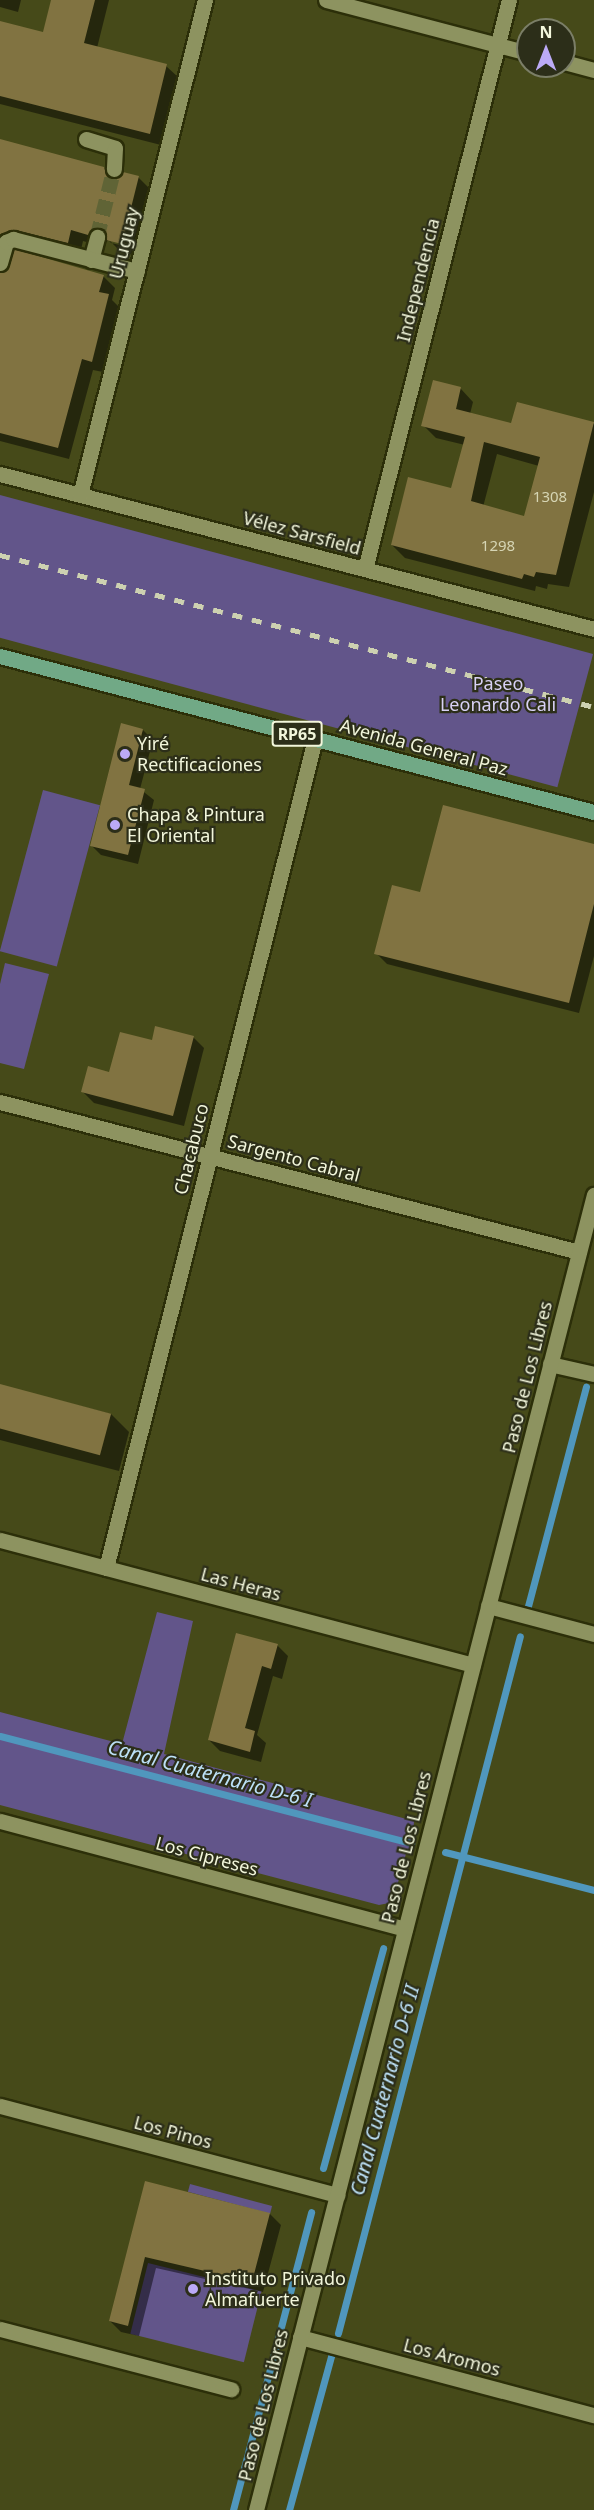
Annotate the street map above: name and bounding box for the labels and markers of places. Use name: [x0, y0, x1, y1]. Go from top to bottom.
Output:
place label: Yiré Rectificaciones: [137, 733, 262, 776]
marker: Yiré Rectificaciones: [118, 747, 132, 761]
place label: Chapa & Pintura El Oriental: [127, 804, 265, 846]
marker: Chapa & Pintura El Oriental: [108, 818, 122, 832]
place label: Instituto Privado Almafuerte: [205, 2268, 346, 2310]
marker: Instituto Privado Almafuerte: [186, 2282, 200, 2296]

